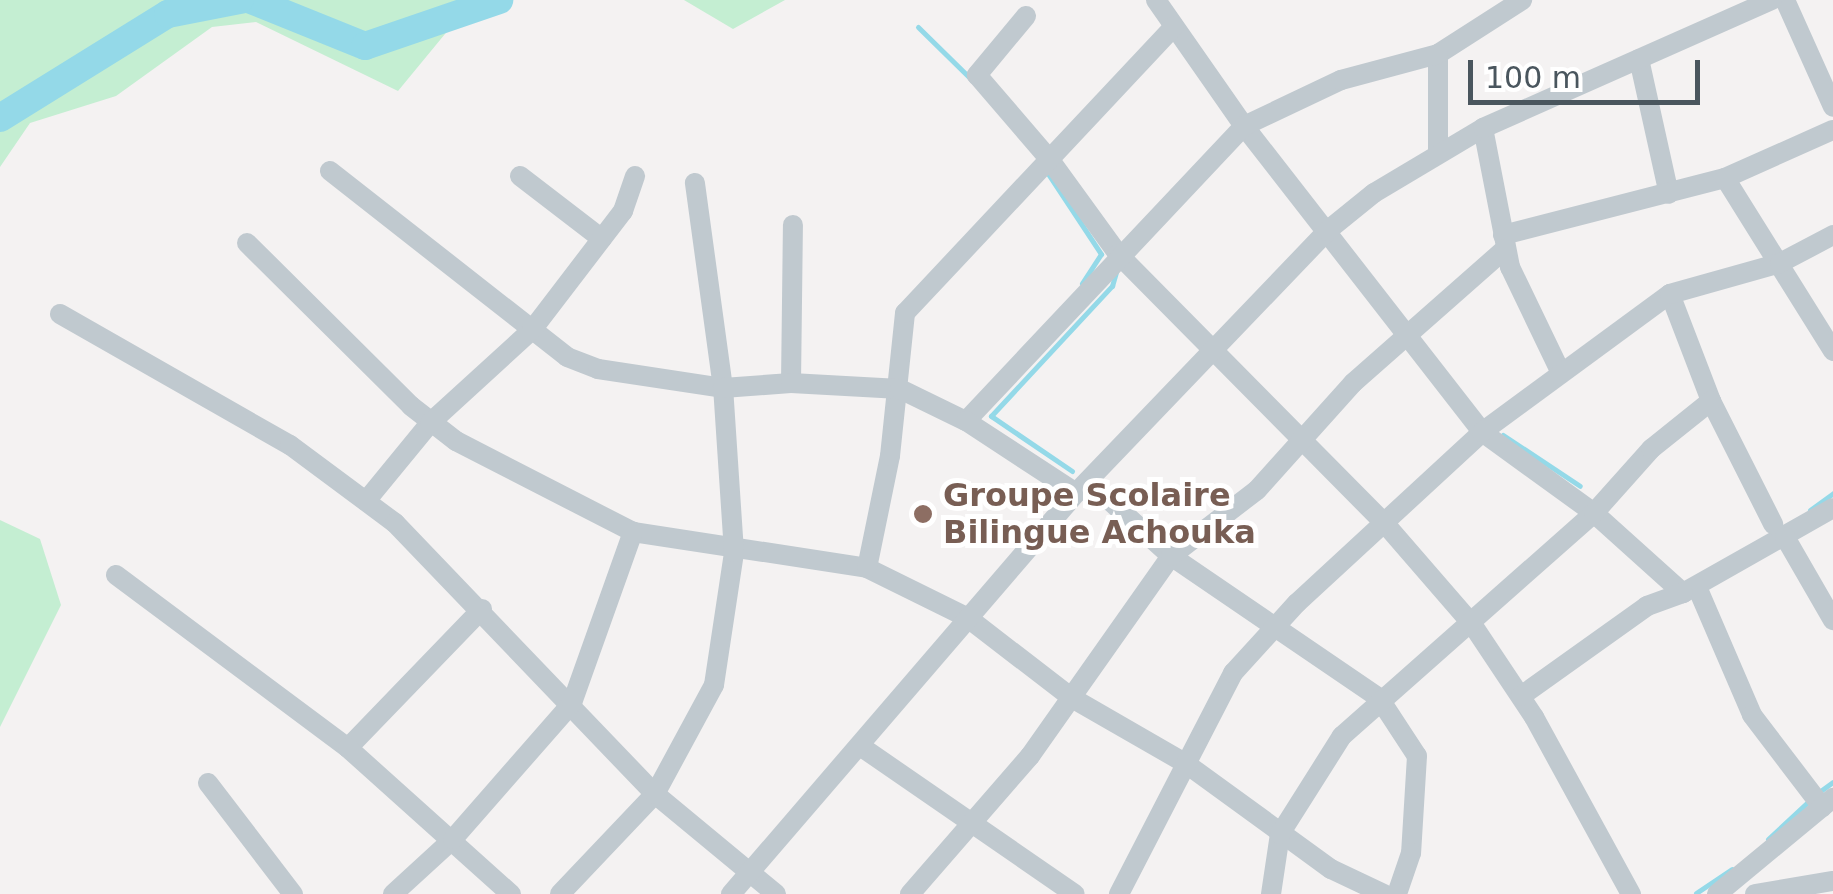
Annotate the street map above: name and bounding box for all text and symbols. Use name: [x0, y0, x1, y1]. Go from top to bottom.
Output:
scale bar: [1473, 40, 1706, 102]
text: 100 m: [1485, 60, 1581, 95]
place label: Groupe Scolaire Bilingue Achouka: [943, 477, 1256, 552]
marker: Groupe Scolaire Bilingue Achouka: [912, 503, 934, 525]

